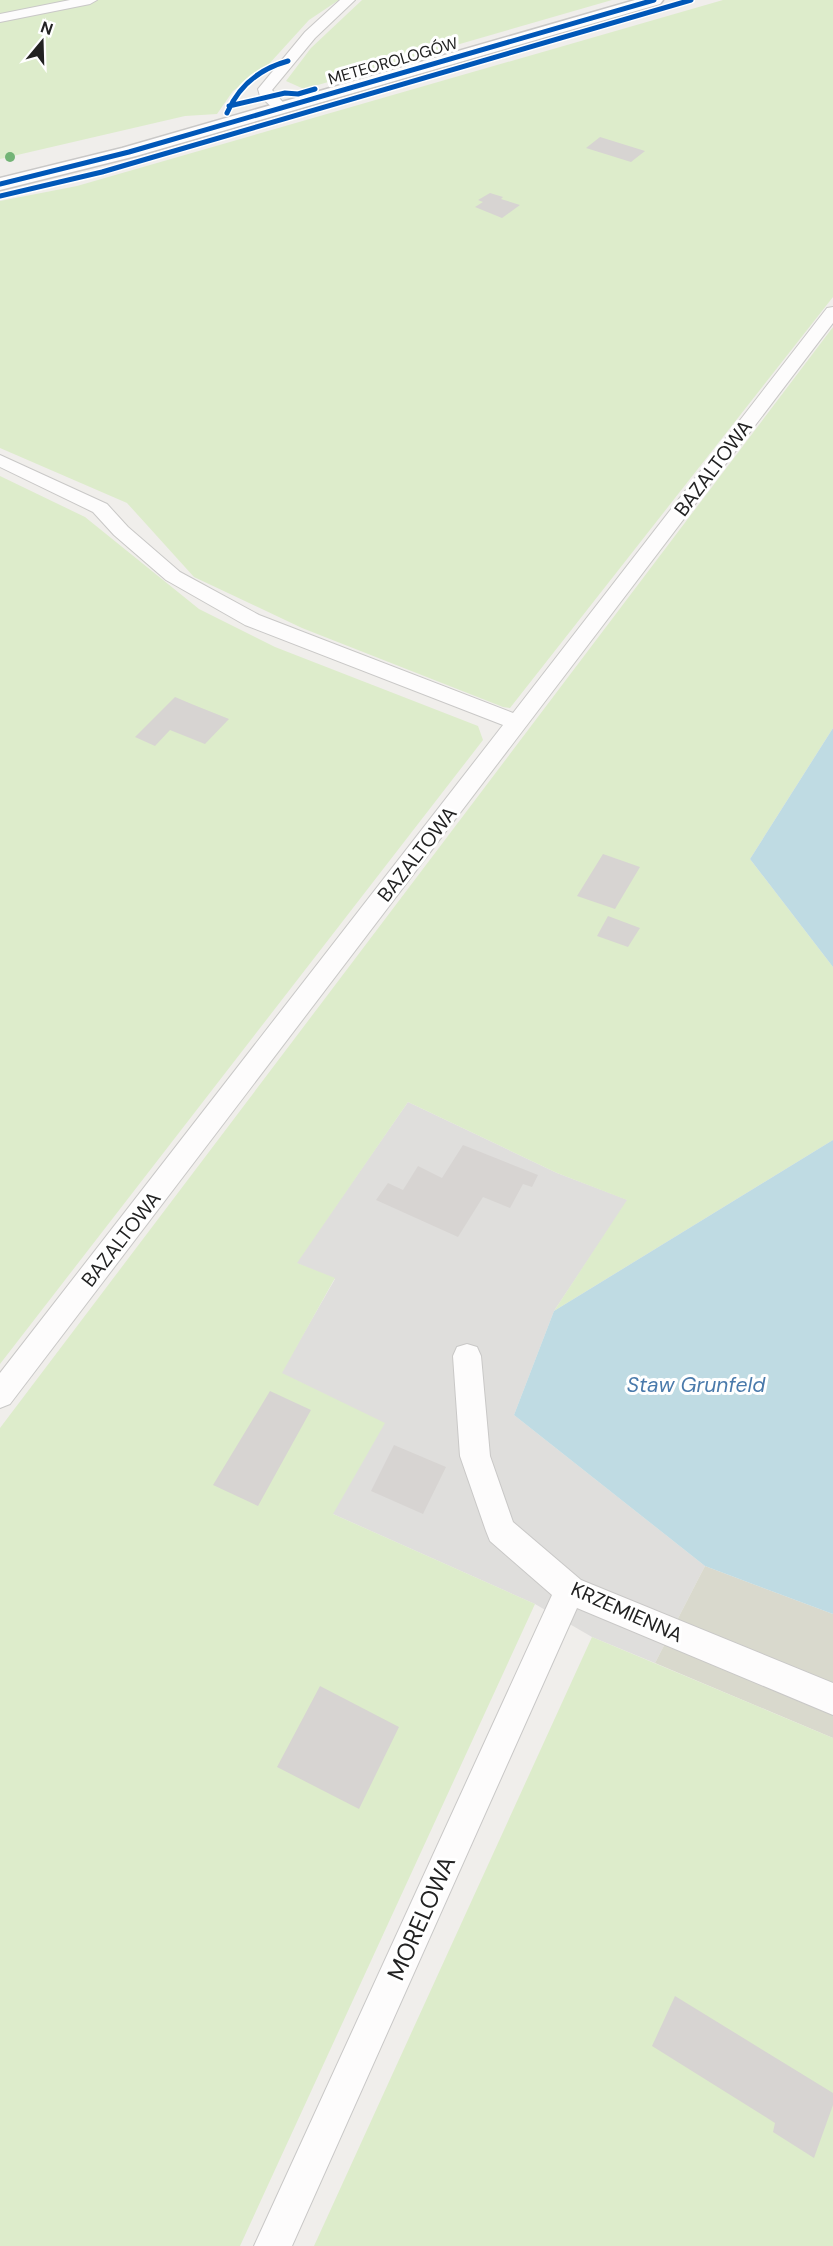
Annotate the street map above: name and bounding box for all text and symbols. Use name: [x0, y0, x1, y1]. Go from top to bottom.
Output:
north arrow: [12, 12, 72, 72]
text: N: [38, 16, 56, 40]
street label: METEOROLOGÓW: [326, 32, 461, 90]
street label: BAZALTOWA: [668, 415, 758, 521]
street label: BAZALTOWA: [372, 801, 462, 907]
street label: BAZALTOWA: [76, 1186, 166, 1292]
water label: Staw Grunfeld: [627, 1371, 766, 1399]
street label: KRZEMIENNA: [567, 1576, 687, 1648]
street label: MORELOWA: [380, 1851, 462, 1985]

